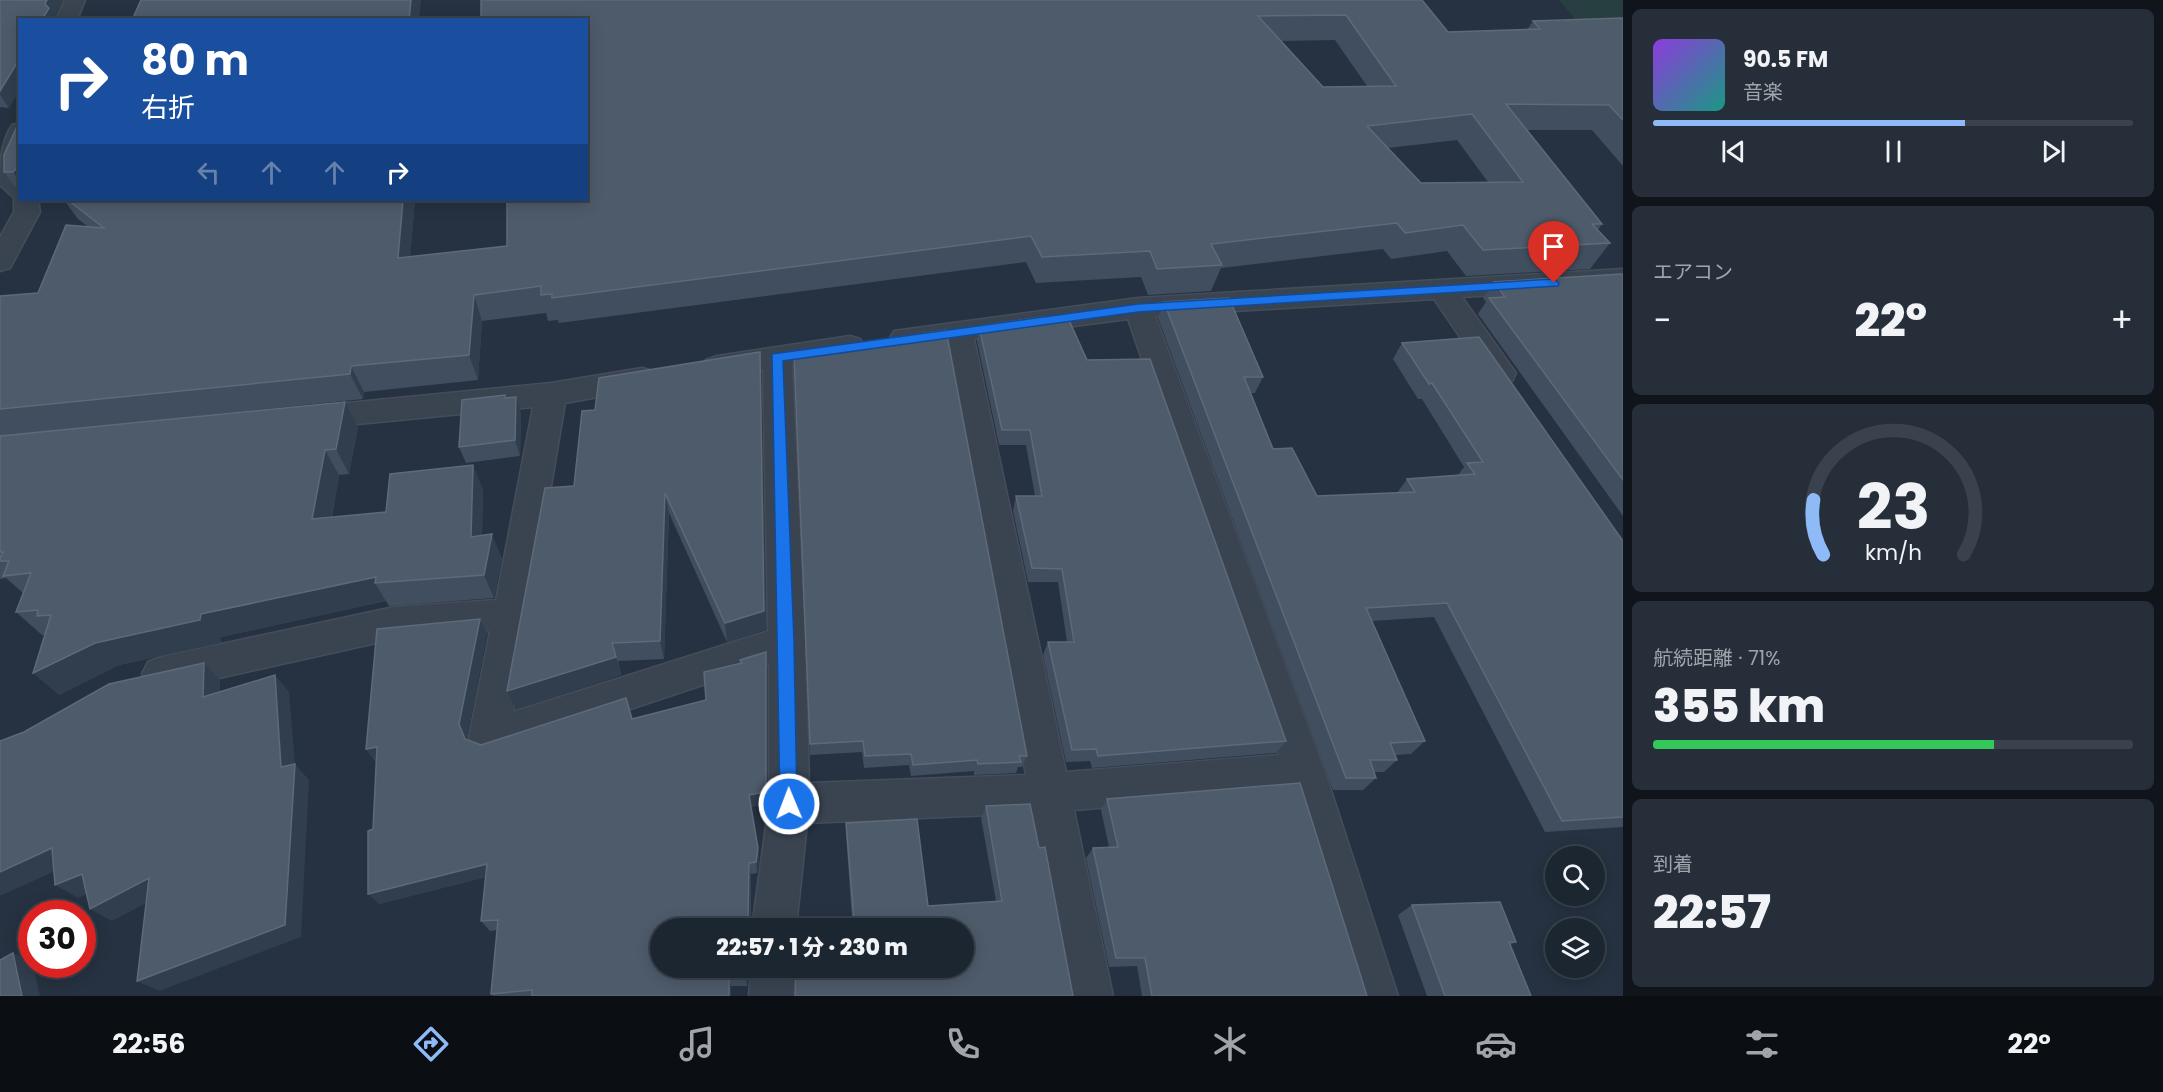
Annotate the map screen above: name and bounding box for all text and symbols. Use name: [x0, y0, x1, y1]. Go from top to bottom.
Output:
text: 80 m: [141, 31, 249, 90]
icon: right: [42, 42, 120, 120]
text: 90.5 FM: [1743, 44, 1828, 75]
text: 音楽: [1743, 78, 1783, 106]
text: 右折: [141, 89, 195, 126]
icon: previous: [1717, 135, 1750, 168]
icon: pause: [1877, 135, 1910, 168]
icon: next: [2037, 135, 2070, 168]
icon: left: [192, 156, 225, 189]
icon: ahead: [255, 156, 288, 189]
icon: ahead: [318, 156, 351, 189]
icon: right: [381, 156, 414, 189]
pin: [1528, 221, 1579, 283]
icon: arrive: [1537, 230, 1570, 263]
text: エアコン: [1653, 258, 1733, 286]
text: 22°: [1854, 289, 1927, 352]
text: −: [1653, 297, 1671, 344]
text: +: [2110, 297, 2133, 344]
text: 23: [1856, 463, 1930, 551]
text: km/h: [1864, 537, 1922, 568]
text: 航続距離 · 71%: [1653, 644, 1780, 672]
text: 355 km: [1653, 675, 1825, 738]
position arrow: [757, 772, 821, 836]
map controls: [1545, 846, 1605, 978]
button: search: [1545, 846, 1605, 906]
text: 到着: [1653, 850, 1693, 878]
text: 22:57: [1653, 881, 1771, 944]
speed limit sign: 30: [18, 900, 96, 978]
button: layers: [1545, 918, 1605, 978]
text: 22:57 · 1 分 · 230 m: [716, 932, 908, 963]
icon: directions: [410, 1023, 452, 1065]
icon: music: [676, 1023, 718, 1065]
icon: phone: [942, 1023, 984, 1065]
icon: climate: [1209, 1023, 1251, 1065]
icon: car: [1475, 1023, 1517, 1065]
icon: filters: [1741, 1023, 1783, 1065]
text: 22:56: [112, 1025, 185, 1062]
text: 22°: [2007, 1025, 2051, 1062]

